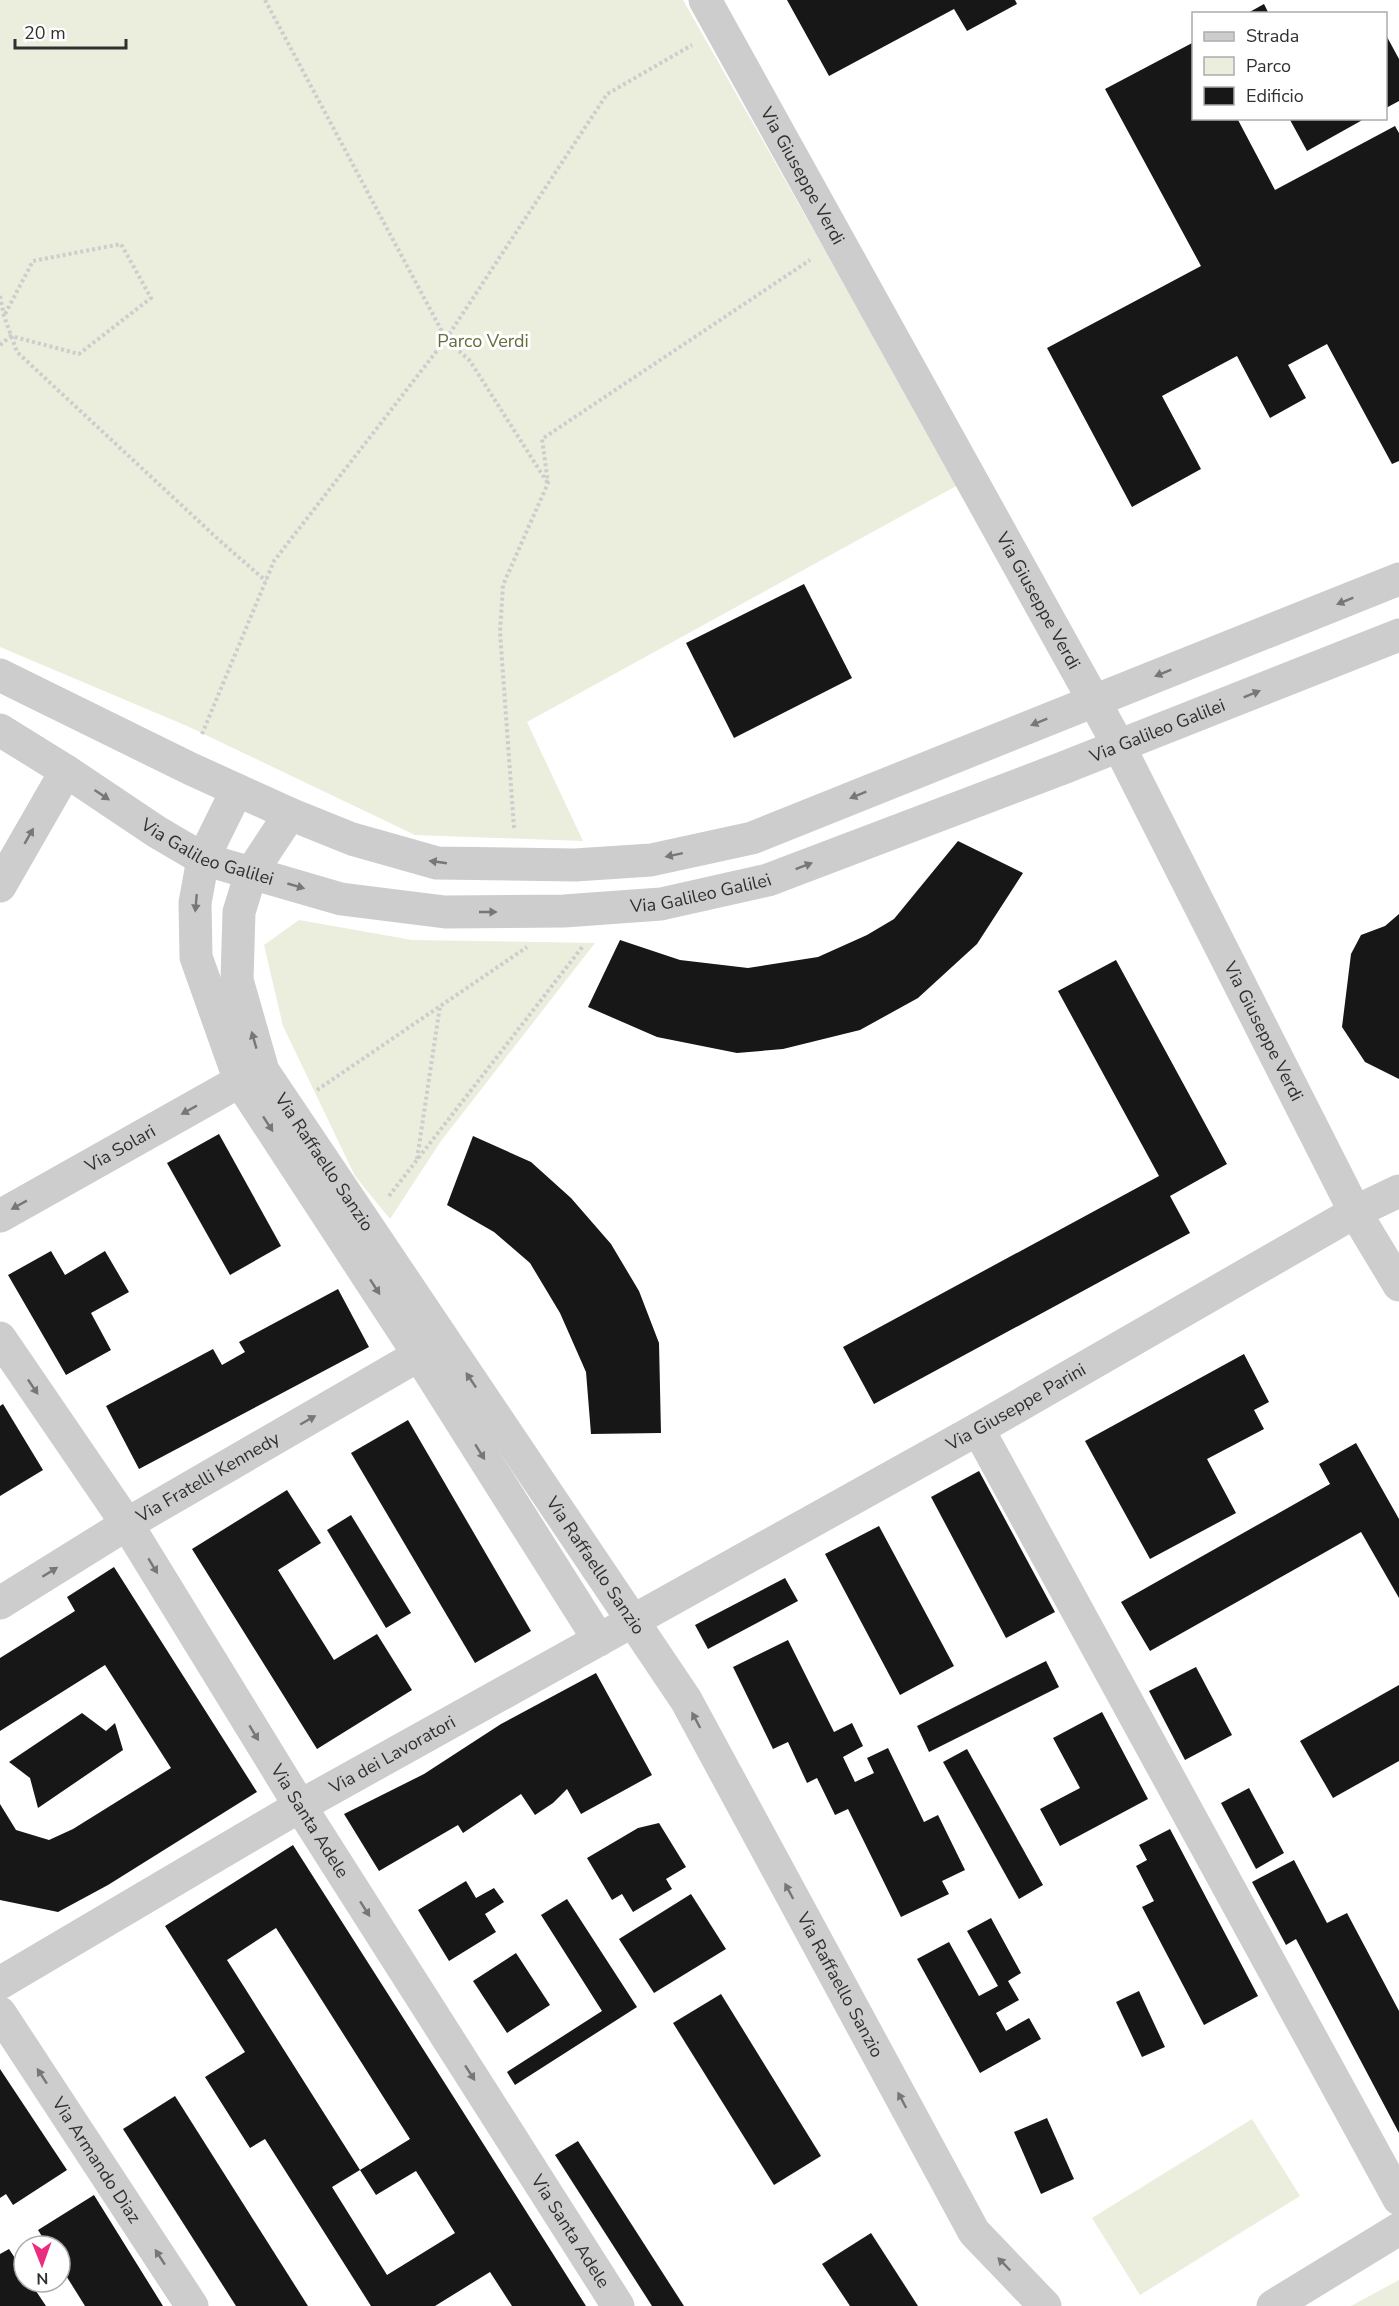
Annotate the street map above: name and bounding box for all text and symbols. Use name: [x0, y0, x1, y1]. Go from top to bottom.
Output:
scale bar: [15, 12, 126, 50]
legend: [1192, 12, 1387, 120]
text: 20 m: [24, 21, 66, 45]
text: Strada: [1246, 24, 1299, 48]
text: Parco: [1246, 54, 1291, 78]
text: Edificio: [1246, 84, 1304, 108]
street label: Via Giuseppe Verdi: [754, 102, 850, 249]
park label: Parco Verdi: [437, 329, 529, 353]
street label: Via Giuseppe Verdi: [990, 527, 1086, 674]
one-way arrow: [1335, 596, 1353, 606]
one-way arrow: [1154, 668, 1172, 678]
one-way arrow: [1243, 689, 1261, 698]
street label: Via Galileo Galilei: [1085, 693, 1228, 769]
one-way arrow: [1030, 717, 1048, 727]
one-way arrow: [94, 789, 110, 801]
one-way arrow: [849, 790, 867, 800]
street label: Via Galileo Galilei: [135, 812, 277, 891]
one-way arrow: [24, 827, 34, 844]
one-way arrow: [664, 851, 683, 860]
one-way arrow: [428, 857, 447, 867]
one-way arrow: [795, 861, 813, 870]
street label: Via Galileo Galilei: [628, 868, 775, 918]
one-way arrow: [287, 882, 305, 891]
one-way arrow: [191, 894, 201, 913]
one-way arrow: [479, 907, 498, 917]
street label: Via Giuseppe Verdi: [1218, 956, 1309, 1105]
one-way arrow: [249, 1031, 258, 1049]
street label: Via Raffaello Sanzio: [269, 1087, 379, 1236]
one-way arrow: [180, 1105, 197, 1115]
one-way arrow: [263, 1116, 274, 1132]
street label: Via Solari: [80, 1119, 160, 1178]
one-way arrow: [10, 1200, 27, 1210]
one-way arrow: [369, 1279, 381, 1295]
street label: Via Giuseppe Parini: [941, 1357, 1090, 1457]
one-way arrow: [466, 1372, 477, 1388]
one-way arrow: [27, 1378, 39, 1394]
one-way arrow: [300, 1414, 316, 1425]
street label: Via Fratelli Kennedy: [131, 1426, 285, 1529]
one-way arrow: [474, 1443, 486, 1459]
street label: Via Raffaello Sanzio: [540, 1491, 651, 1639]
one-way arrow: [147, 1558, 158, 1574]
one-way arrow: [41, 1567, 58, 1578]
street label: Via dei Lavoratori: [324, 1710, 460, 1800]
one-way arrow: [691, 1711, 701, 1728]
one-way arrow: [249, 1725, 260, 1741]
street label: Via Santa Adele: [265, 1759, 355, 1882]
one-way arrow: [784, 1882, 794, 1899]
one-way arrow: [359, 1901, 370, 1917]
street label: Via Raffaello Sanzio: [791, 1907, 889, 2062]
one-way arrow: [464, 2065, 475, 2081]
one-way arrow: [36, 2069, 48, 2085]
one-way arrow: [897, 2091, 907, 2108]
street label: Via Armando Diaz: [46, 2092, 147, 2228]
street label: Via Santa Adele: [525, 2169, 615, 2293]
north arrow: [12, 2234, 72, 2294]
one-way arrow: [155, 2249, 166, 2265]
one-way arrow: [998, 2257, 1011, 2272]
text: N: [36, 2267, 48, 2289]

